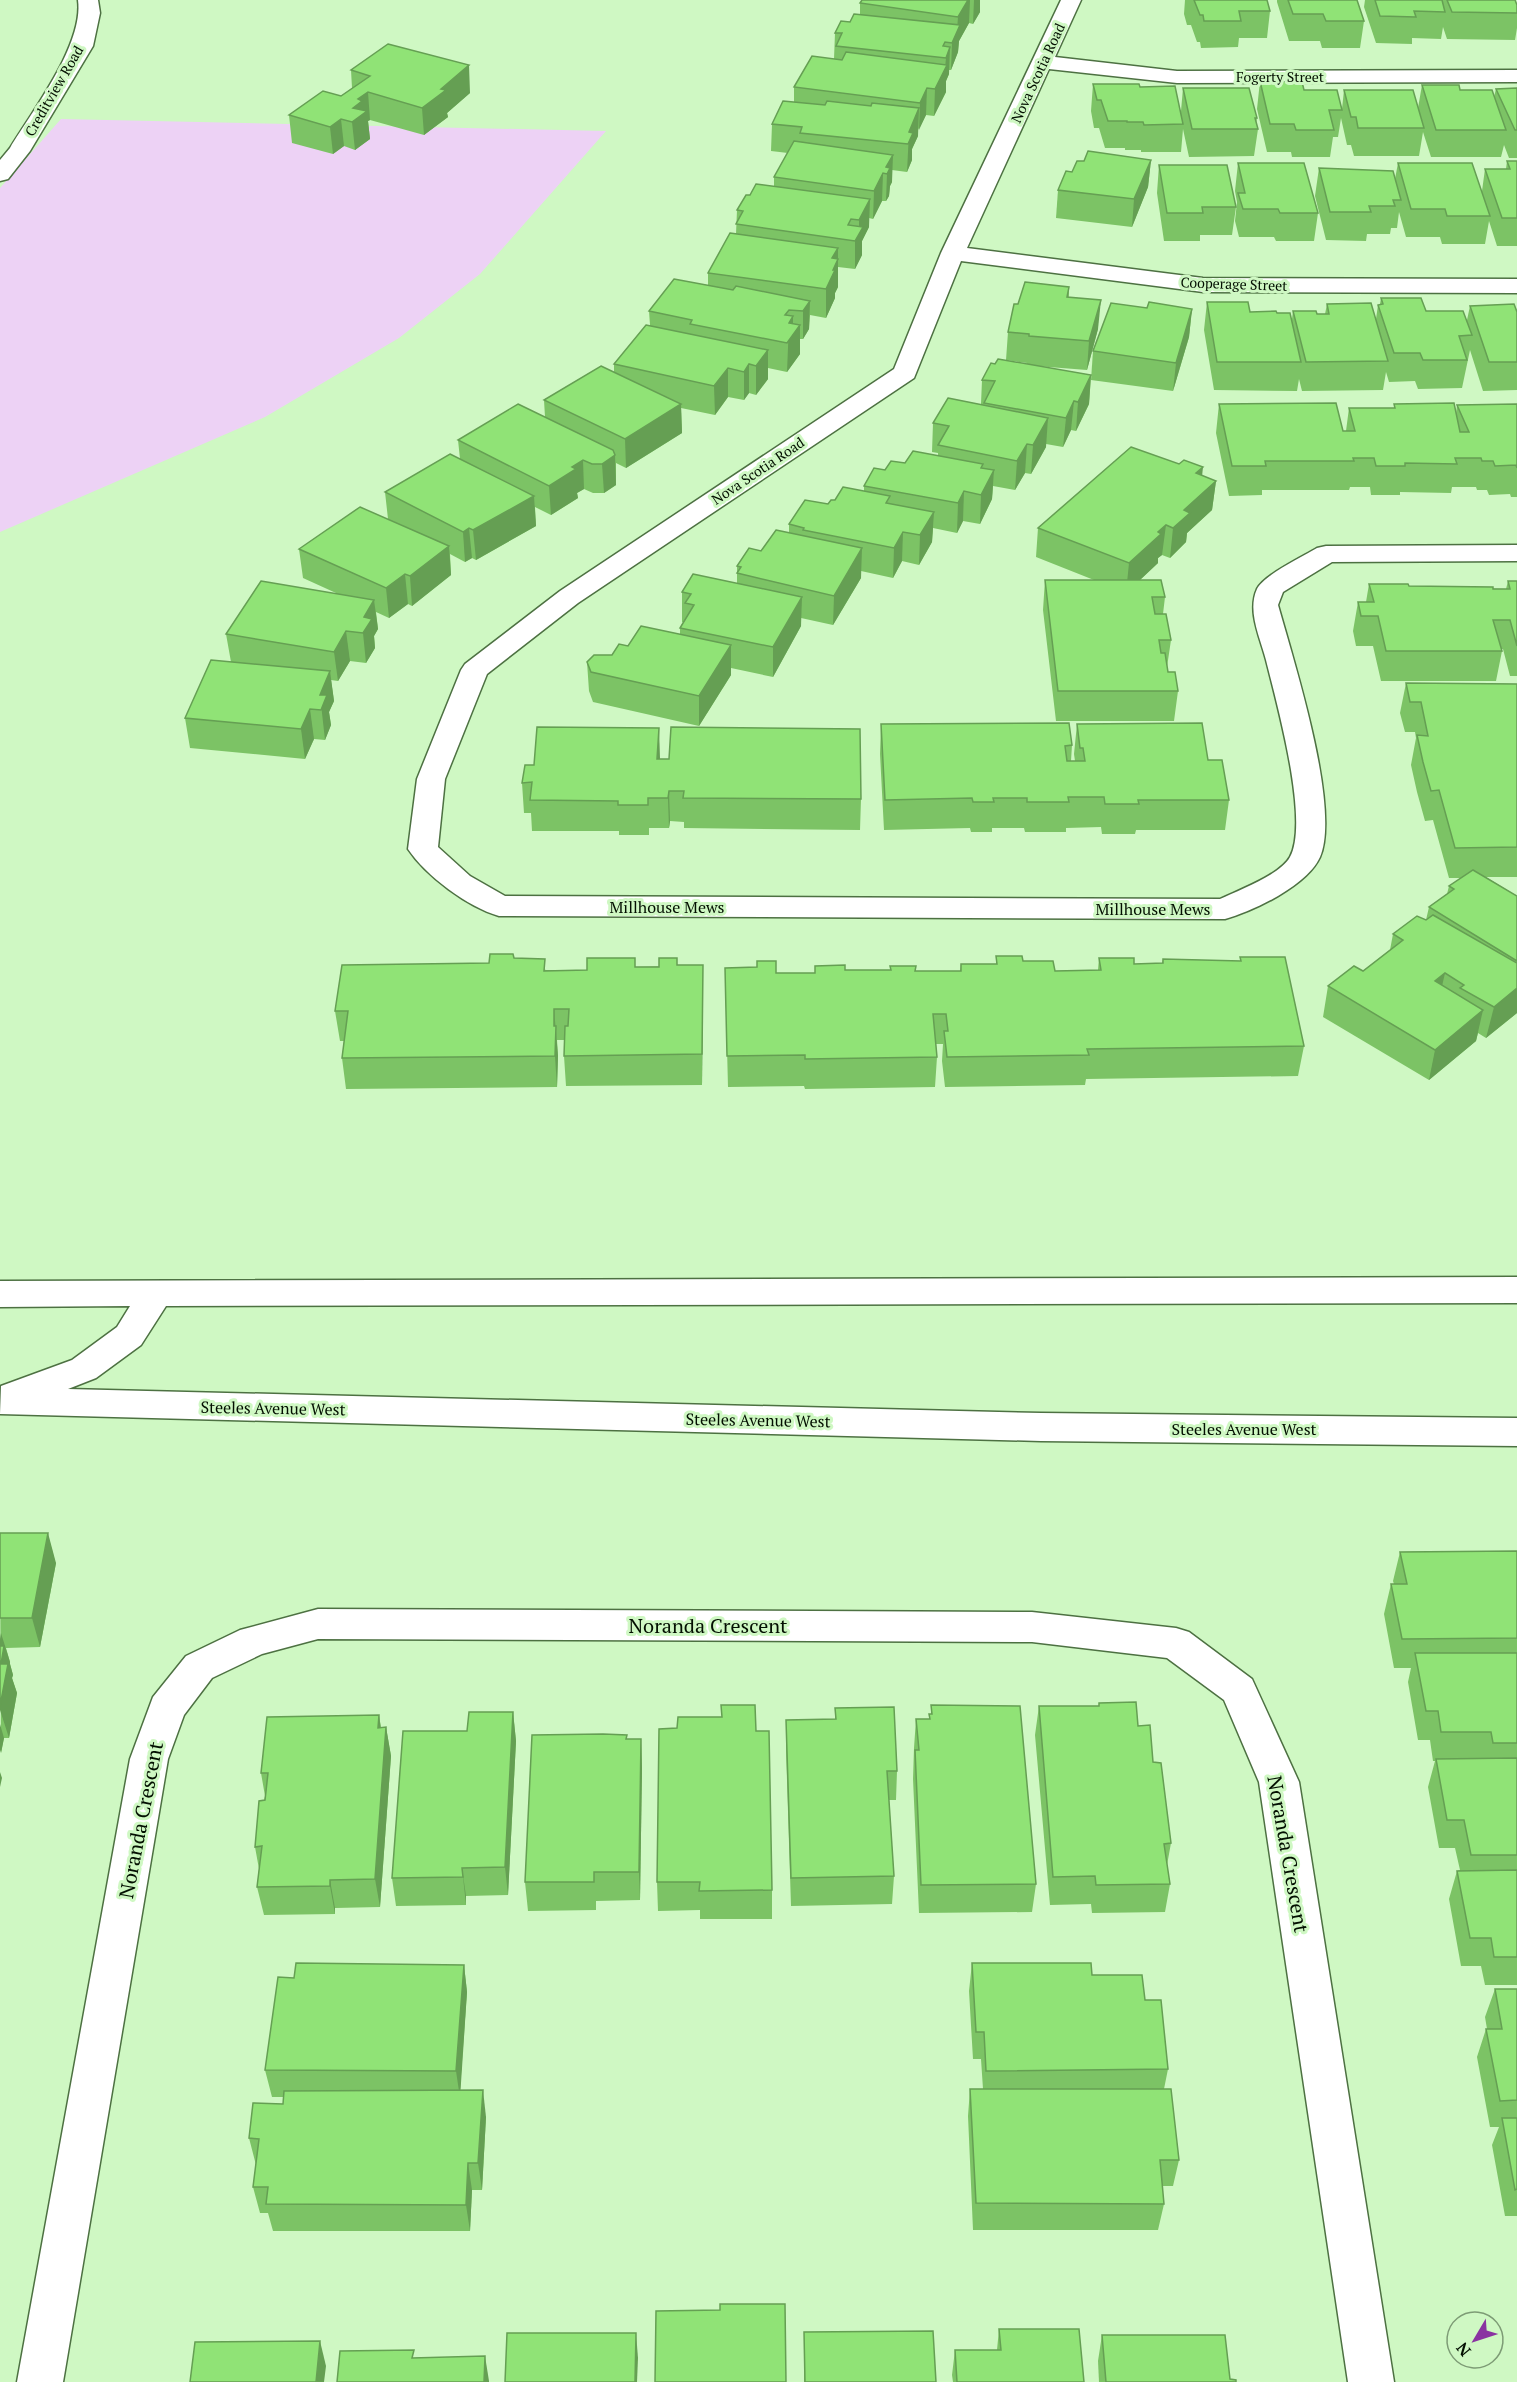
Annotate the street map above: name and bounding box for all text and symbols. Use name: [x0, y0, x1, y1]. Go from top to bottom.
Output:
street label: Nova Scotia Road: [1006, 20, 1069, 126]
street label: Creditview Road: [20, 42, 87, 140]
street label: Fogerty Street: [1236, 67, 1325, 86]
street label: Cooperage Street: [1180, 272, 1288, 295]
street label: Nova Scotia Road: [708, 432, 808, 509]
street label: Millhouse Mews: [609, 896, 725, 918]
street label: Millhouse Mews: [1095, 898, 1211, 920]
street label: Steeles Avenue West: [200, 1396, 346, 1420]
street label: Steeles Avenue West: [685, 1408, 831, 1432]
street label: Steeles Avenue West: [1171, 1418, 1317, 1440]
street label: Noranda Crescent: [628, 1612, 788, 1639]
street label: Noranda Crescent: [112, 1739, 169, 1901]
street label: Noranda Crescent: [1261, 1773, 1316, 1935]
north arrow: [1445, 2310, 1505, 2370]
text: N: [1451, 2338, 1476, 2361]

